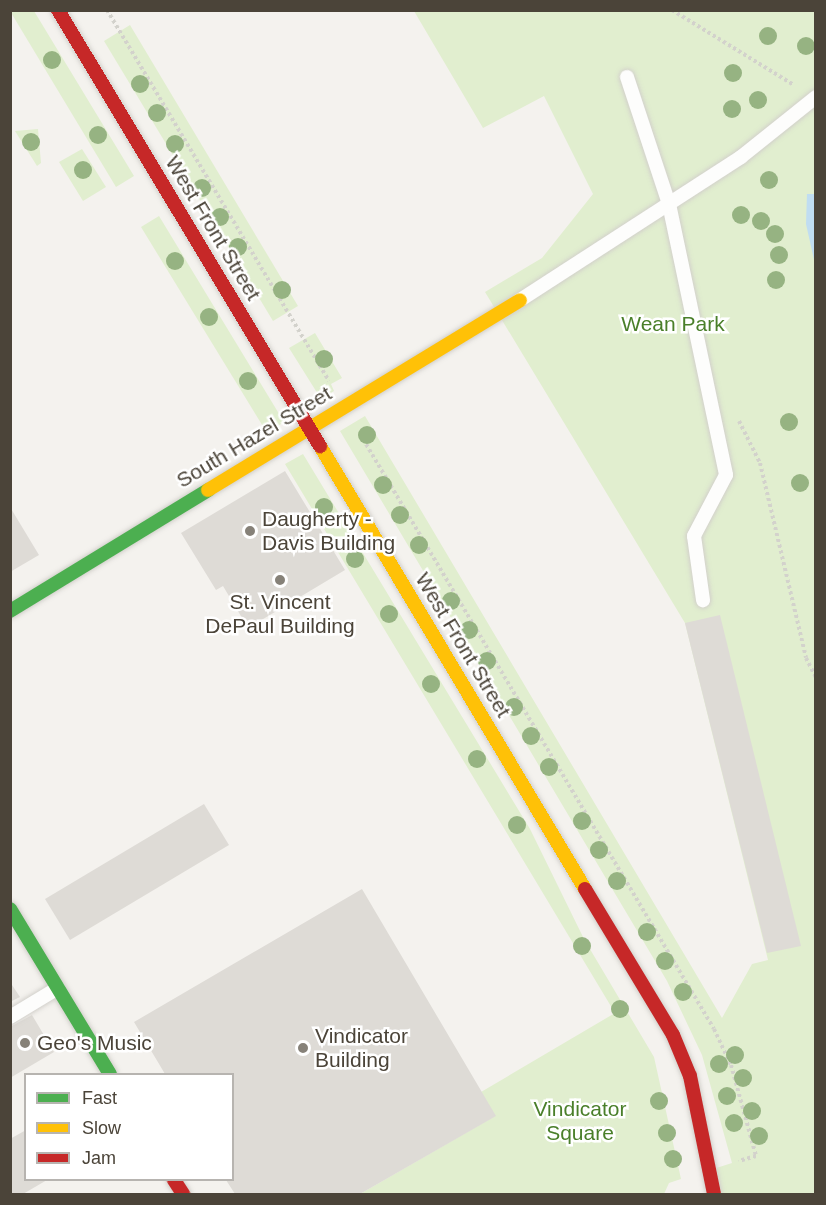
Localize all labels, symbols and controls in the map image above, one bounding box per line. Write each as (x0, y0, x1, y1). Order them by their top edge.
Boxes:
street label: West Front Street (160, 151, 266, 305)
park label: Wean Park (621, 311, 725, 337)
street label: South Hazel Street (172, 381, 336, 493)
place label: Daugherty - Davis Building (262, 506, 395, 556)
marker: Daugherty - Davis Building (243, 524, 257, 538)
street label: West Front Street (410, 568, 516, 722)
marker: St. Vincent DePaul Building (273, 573, 287, 587)
place label: St. Vincent DePaul Building (205, 589, 355, 639)
place label: Vindicator Building (315, 1023, 408, 1073)
place label: Geo's Music (37, 1030, 152, 1056)
marker: Geo's Music (18, 1036, 32, 1050)
marker: Vindicator Building (296, 1041, 310, 1055)
legend (24, 1073, 234, 1181)
text: Fast (82, 1088, 117, 1108)
park label: Vindicator Square (533, 1096, 627, 1146)
text: Slow (82, 1118, 121, 1138)
text: Jam (82, 1148, 116, 1168)

